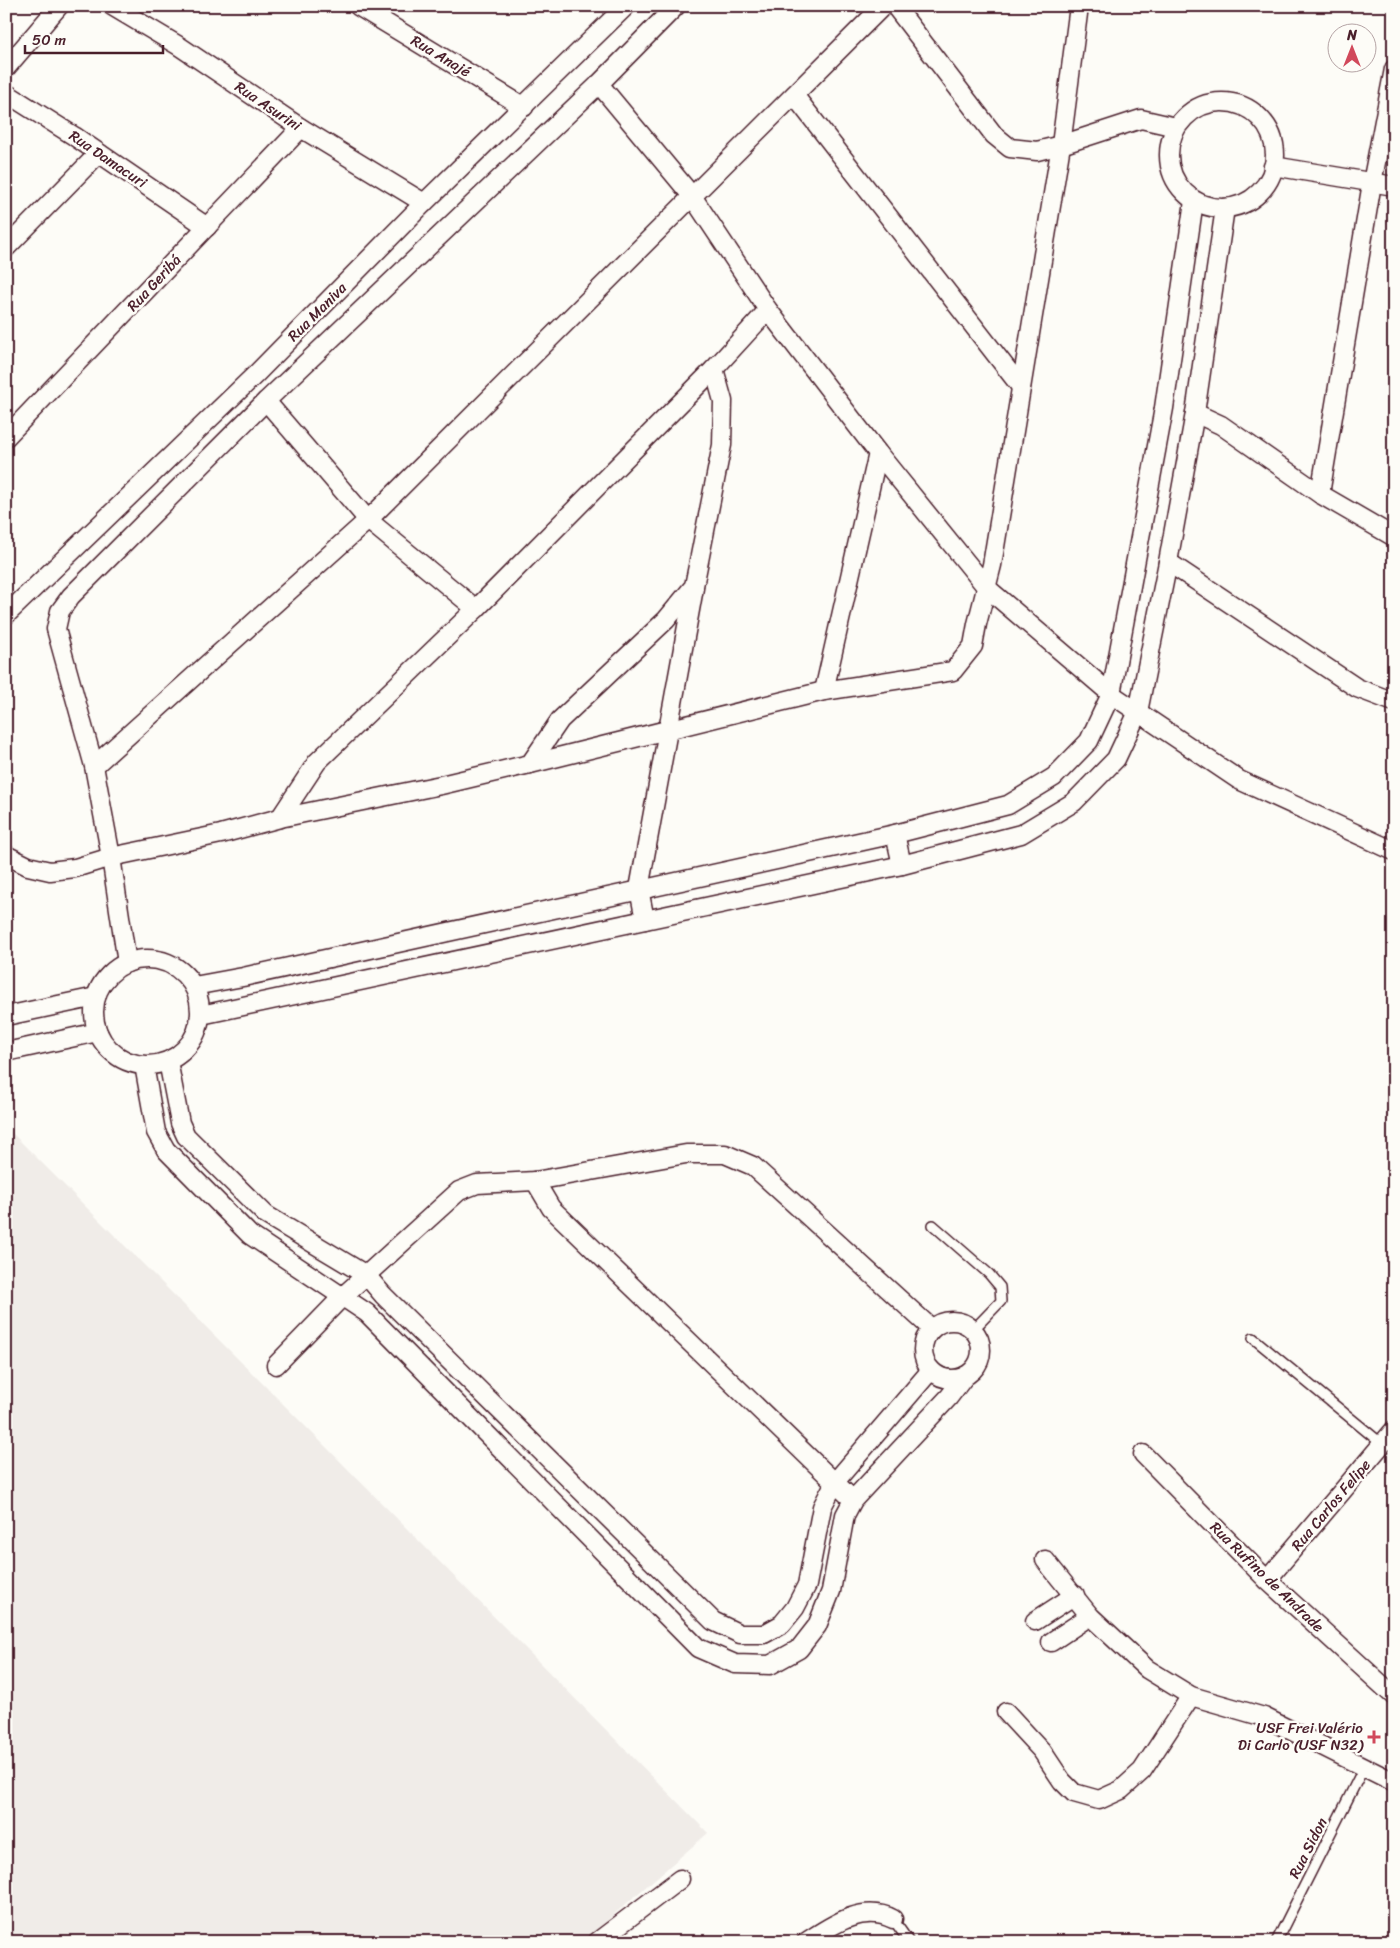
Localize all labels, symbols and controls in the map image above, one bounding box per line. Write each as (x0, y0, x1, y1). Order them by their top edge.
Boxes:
scale bar (25, 22, 162, 54)
north arrow (1328, 22, 1378, 72)
text: N (1346, 23, 1357, 48)
text: 50 m (32, 27, 67, 53)
street label: Rua Anajé (406, 28, 476, 84)
street label: Rua Asurini (229, 74, 307, 138)
street label: Rua Damacuri (63, 123, 153, 195)
street label: Rua Geribá (120, 248, 188, 318)
street label: Rua Maniva (281, 276, 353, 348)
street label: Rua Carlos Felipe (1285, 1453, 1378, 1557)
street label: Rua Rufino de Andrade (1204, 1515, 1331, 1639)
place label: USF Frei Valério Di Carlo (USF N32) (1238, 1715, 1364, 1758)
marker: USF Frei Valério Di Carlo (USF N32) (1367, 1730, 1381, 1744)
street label: Rua Sidon (1281, 1813, 1335, 1883)

